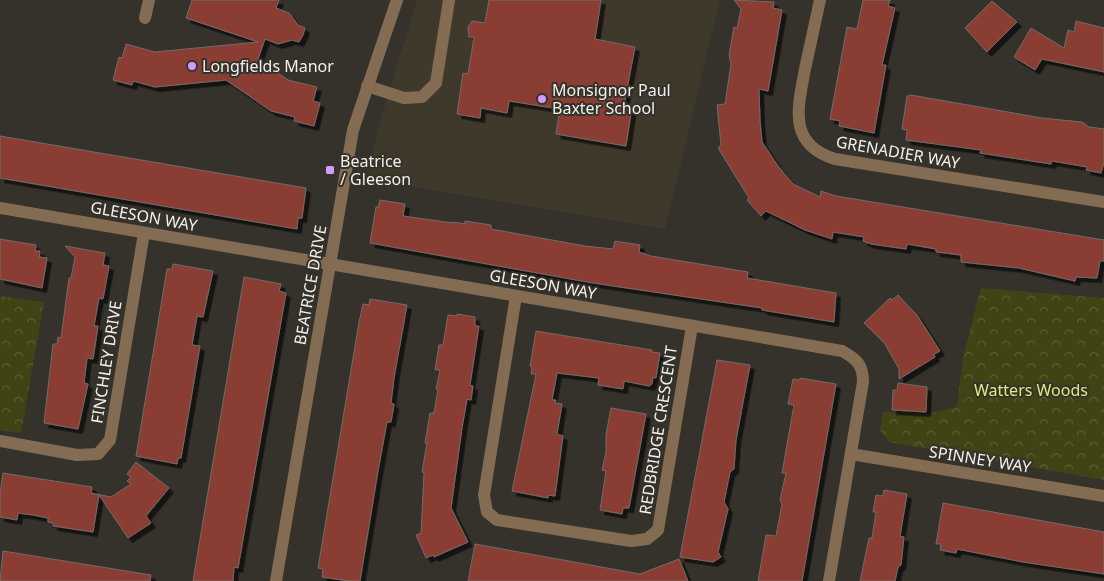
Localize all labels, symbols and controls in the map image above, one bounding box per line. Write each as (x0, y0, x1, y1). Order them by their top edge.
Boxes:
place label: Longfields Manor (202, 55, 334, 77)
marker: Longfields Manor (186, 60, 198, 72)
place label: Monsignor Paul Baxter School (552, 79, 671, 119)
marker: Monsignor Paul Baxter School (536, 93, 548, 105)
street label: GRENADIER WAY (834, 130, 963, 174)
place label: Beatrice / Gleeson (340, 150, 411, 190)
marker: Beatrice / Gleeson (324, 164, 336, 176)
street label: GLEESON WAY (89, 196, 200, 236)
street label: BEATRICE DRIVE (289, 223, 331, 347)
street label: GLEESON WAY (488, 264, 599, 304)
street label: FINCHLEY DRIVE (85, 299, 127, 425)
street label: REDBRIDGE CRESCENT (634, 344, 682, 516)
park label: Watters Woods (974, 379, 1088, 401)
street label: SPINNEY WAY (927, 440, 1033, 478)

